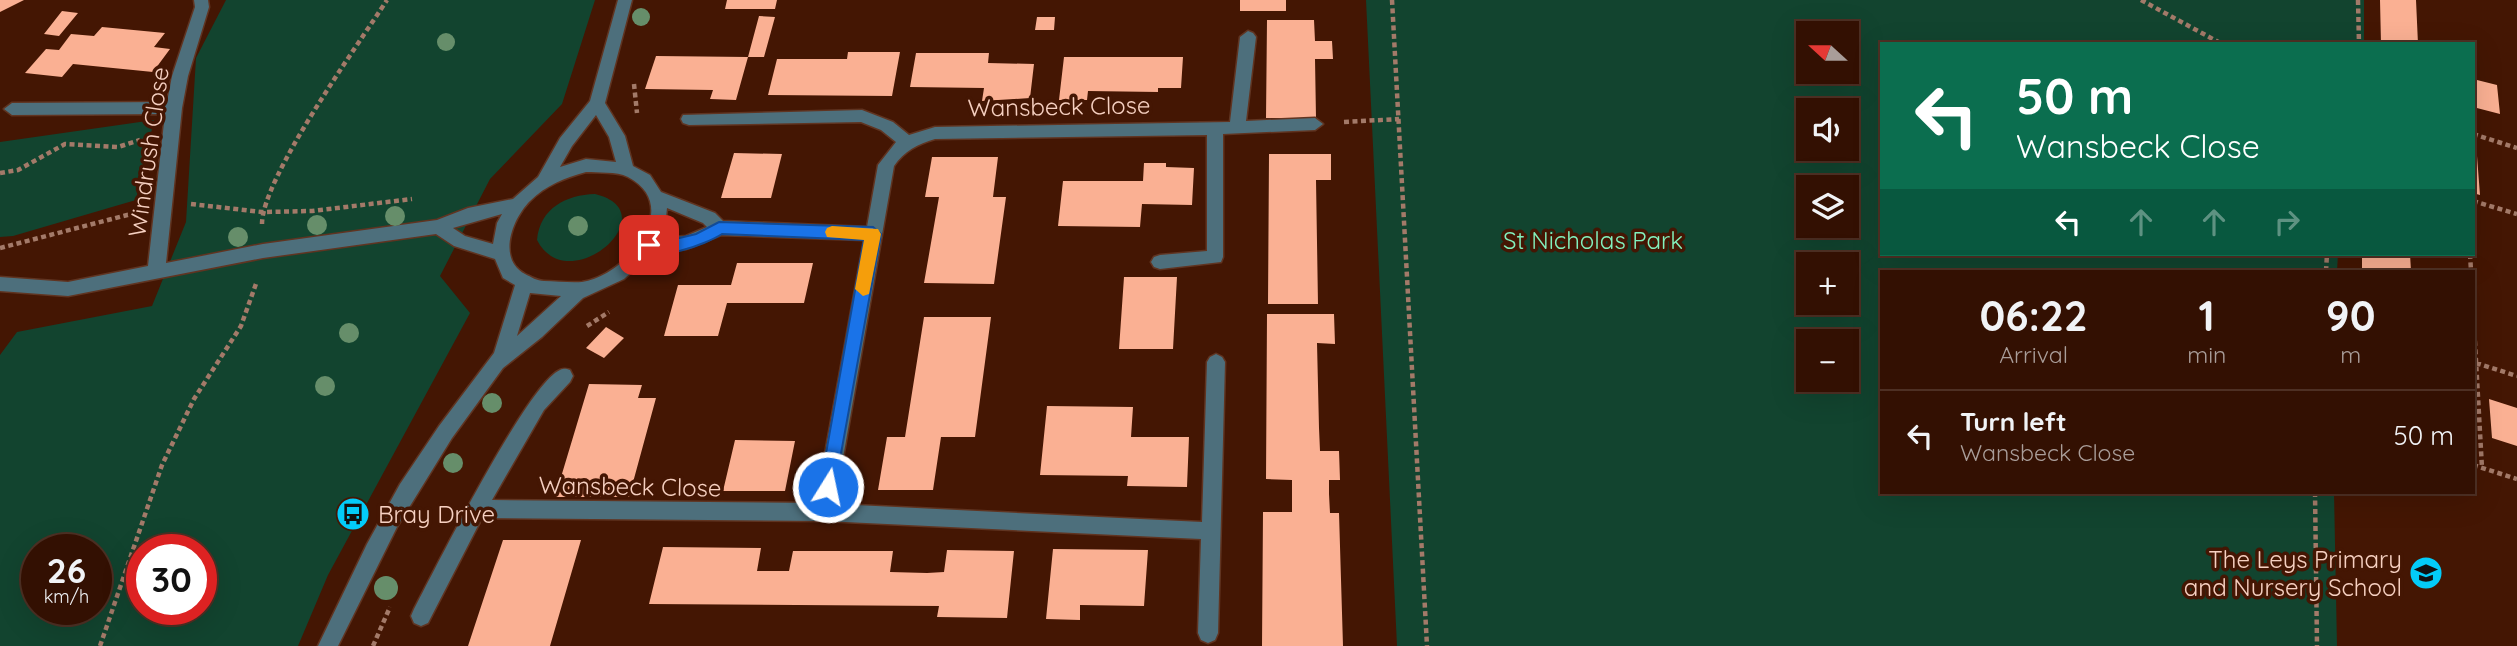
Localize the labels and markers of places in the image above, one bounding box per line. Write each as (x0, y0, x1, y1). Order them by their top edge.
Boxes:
pin (619, 215, 679, 275)
bus stop icon: Bray Drive (334, 495, 372, 533)
place label: Bray Drive (378, 499, 495, 529)
place label: The Leys Primary and Nursery School (2184, 544, 2402, 602)
school or university icon: The Leys Primary and Nursery School (2407, 554, 2445, 592)

